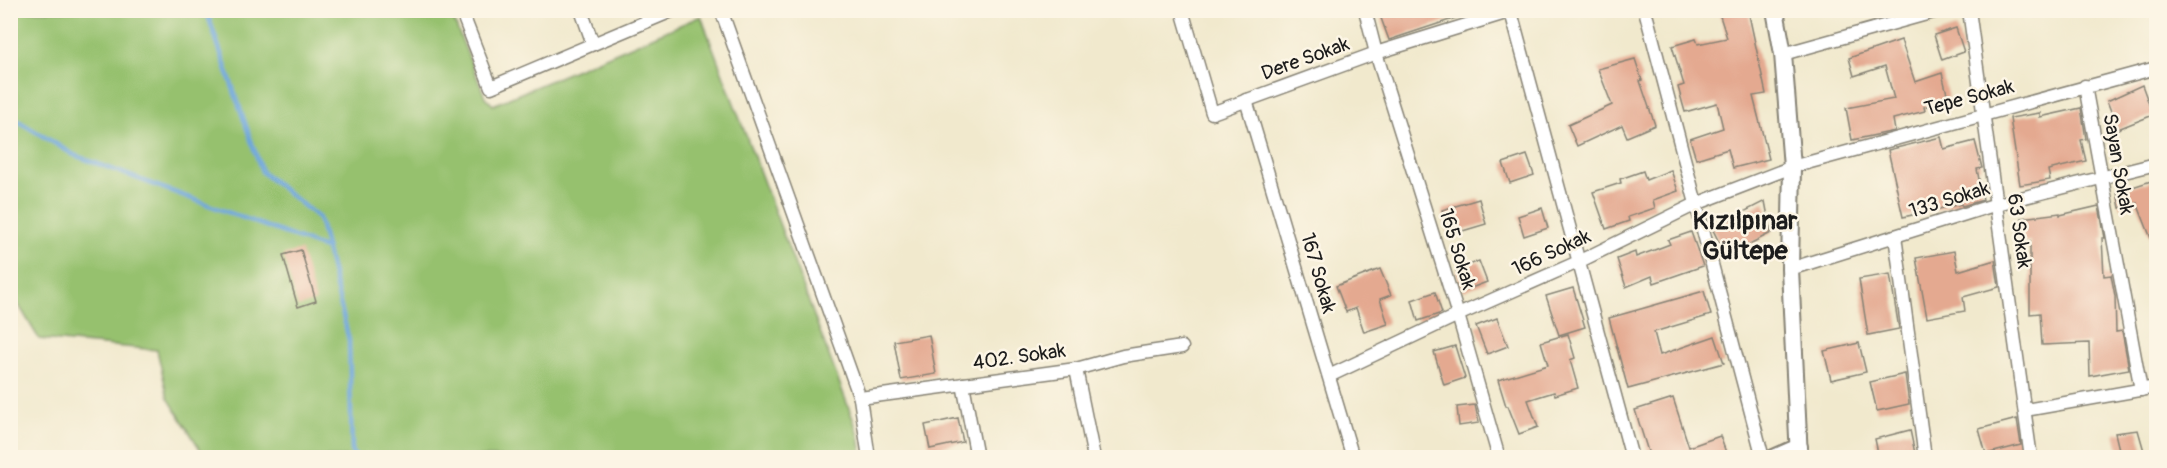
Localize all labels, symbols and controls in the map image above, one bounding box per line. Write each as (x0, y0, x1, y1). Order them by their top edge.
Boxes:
street label: Dere Sokak (1258, 31, 1353, 86)
street label: Tepe Sokak (1922, 73, 2017, 121)
street label: Sayan Sokak (2097, 112, 2140, 217)
street label: 133 Sokak (1906, 175, 1993, 224)
street label: 63 Sokak (2002, 192, 2037, 271)
district label: Kızılpınar Gültepe (1693, 205, 1798, 267)
street label: 165 Sokak (1433, 206, 1482, 293)
street label: 166 Sokak (1508, 223, 1595, 281)
street label: 167 Sokak (1295, 230, 1342, 317)
street label: 402. Sokak (971, 338, 1068, 375)

